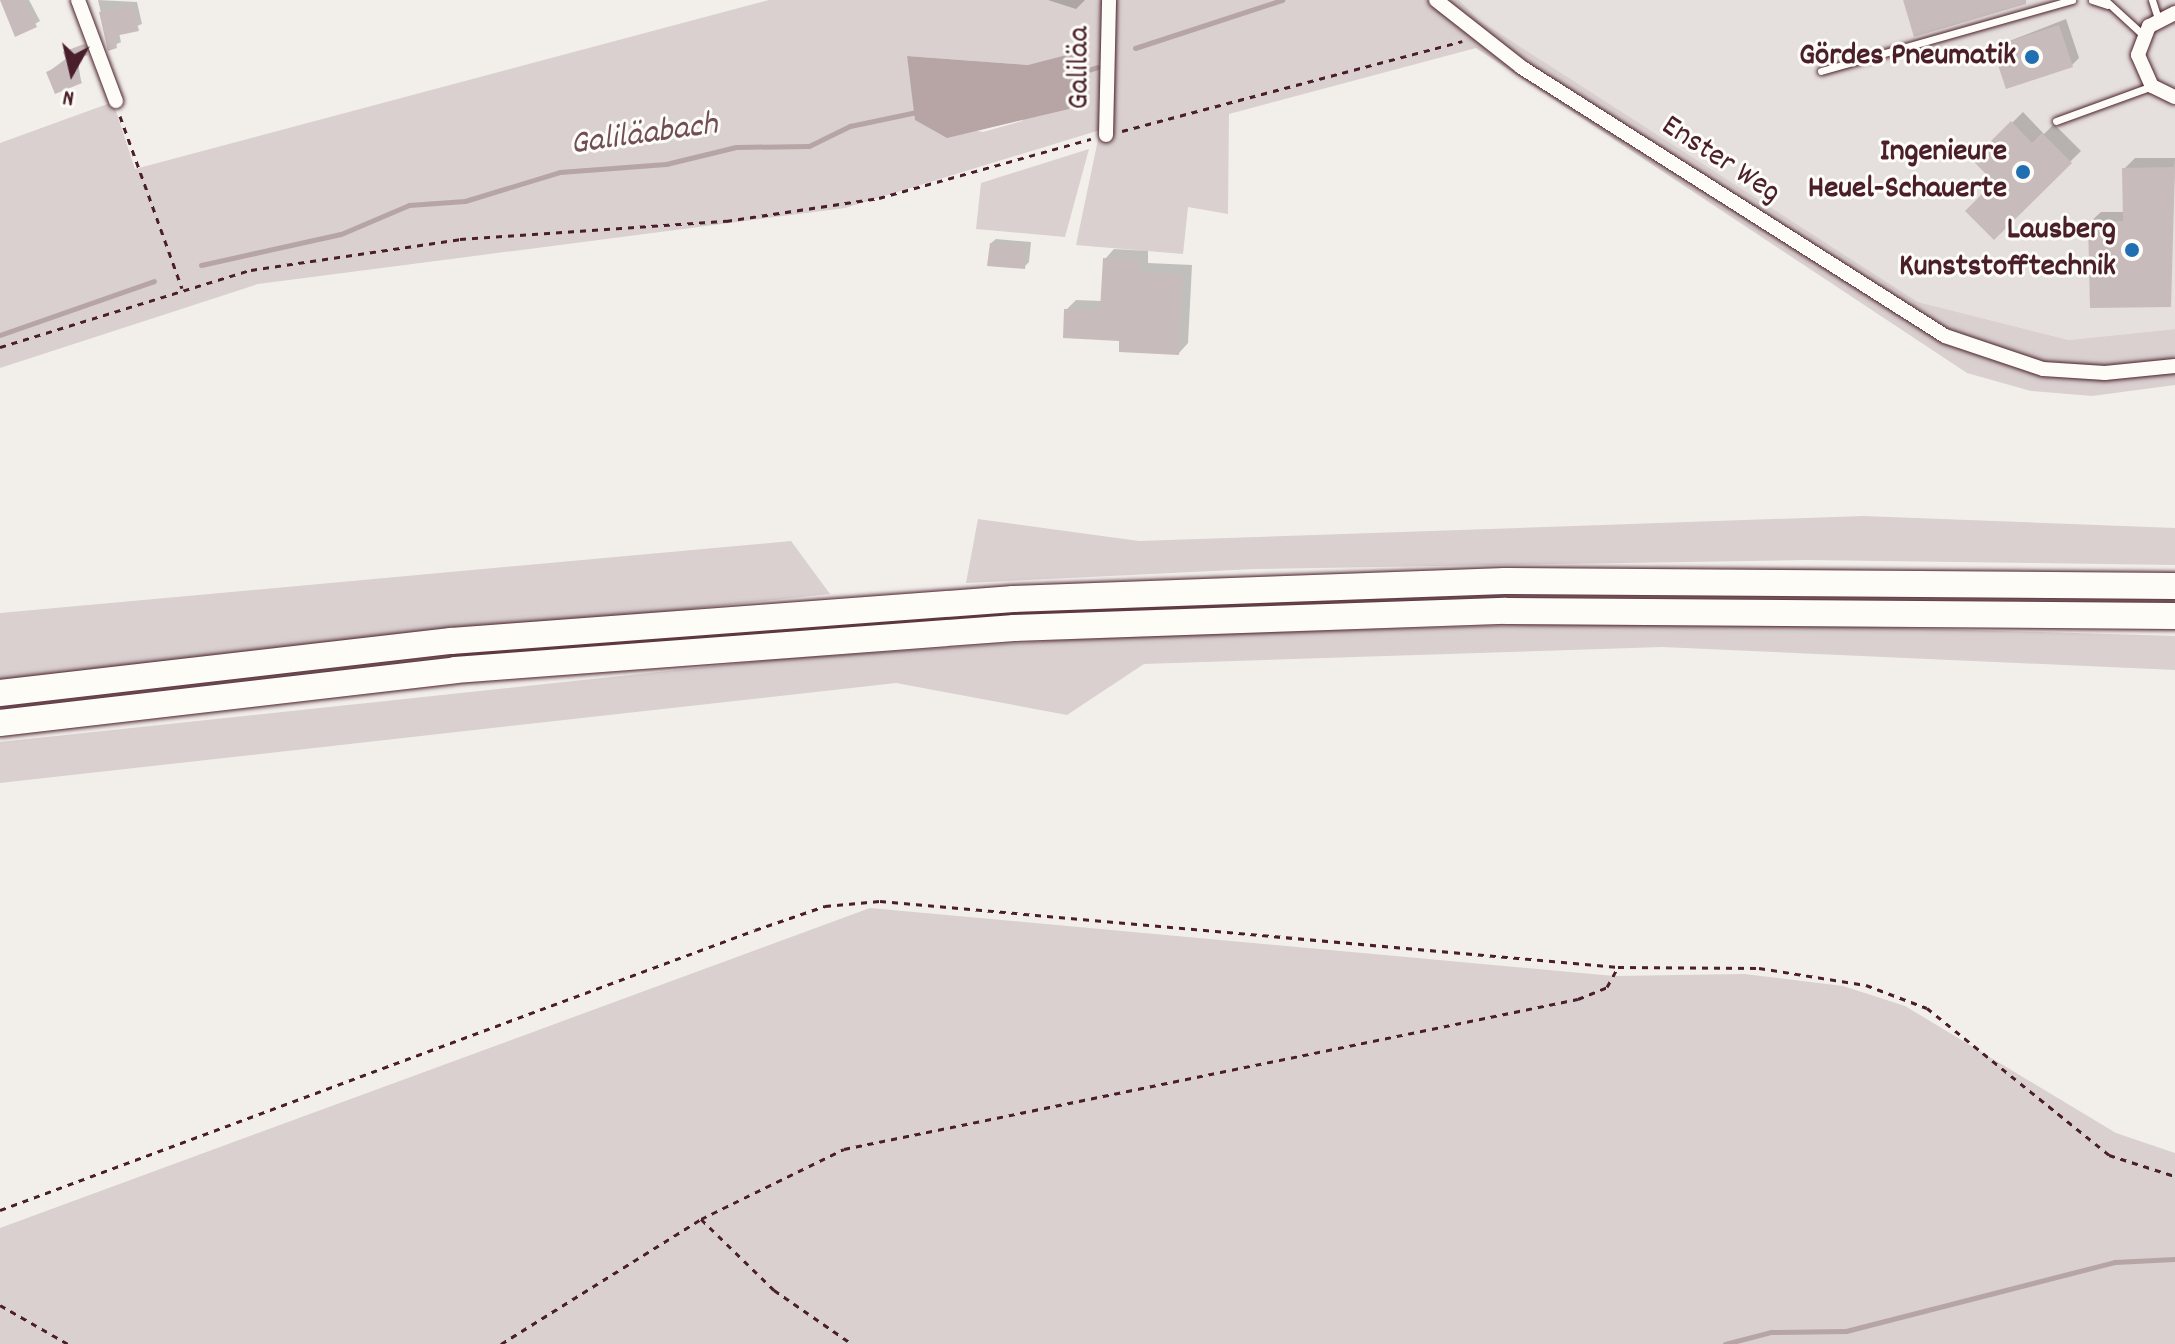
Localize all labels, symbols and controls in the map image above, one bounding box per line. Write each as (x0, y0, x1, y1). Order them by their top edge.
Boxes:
street label: Galiläa (1062, 26, 1100, 110)
north arrow (32, 32, 112, 112)
place label: Gördes Pneumatik (1799, 38, 2016, 76)
marker: Gördes Pneumatik (2023, 48, 2041, 66)
text: N (61, 80, 76, 112)
water label: Galiläabach (568, 105, 720, 167)
street label: Enster Weg (1653, 108, 1787, 214)
place label: Ingenieure Heuel-Schauerte (1808, 135, 2007, 210)
marker: Ingenieure Heuel-Schauerte (2014, 163, 2032, 181)
place label: Lausberg Kunststofftechnik (1899, 213, 2116, 288)
marker: Lausberg Kunststofftechnik (2123, 241, 2141, 259)

